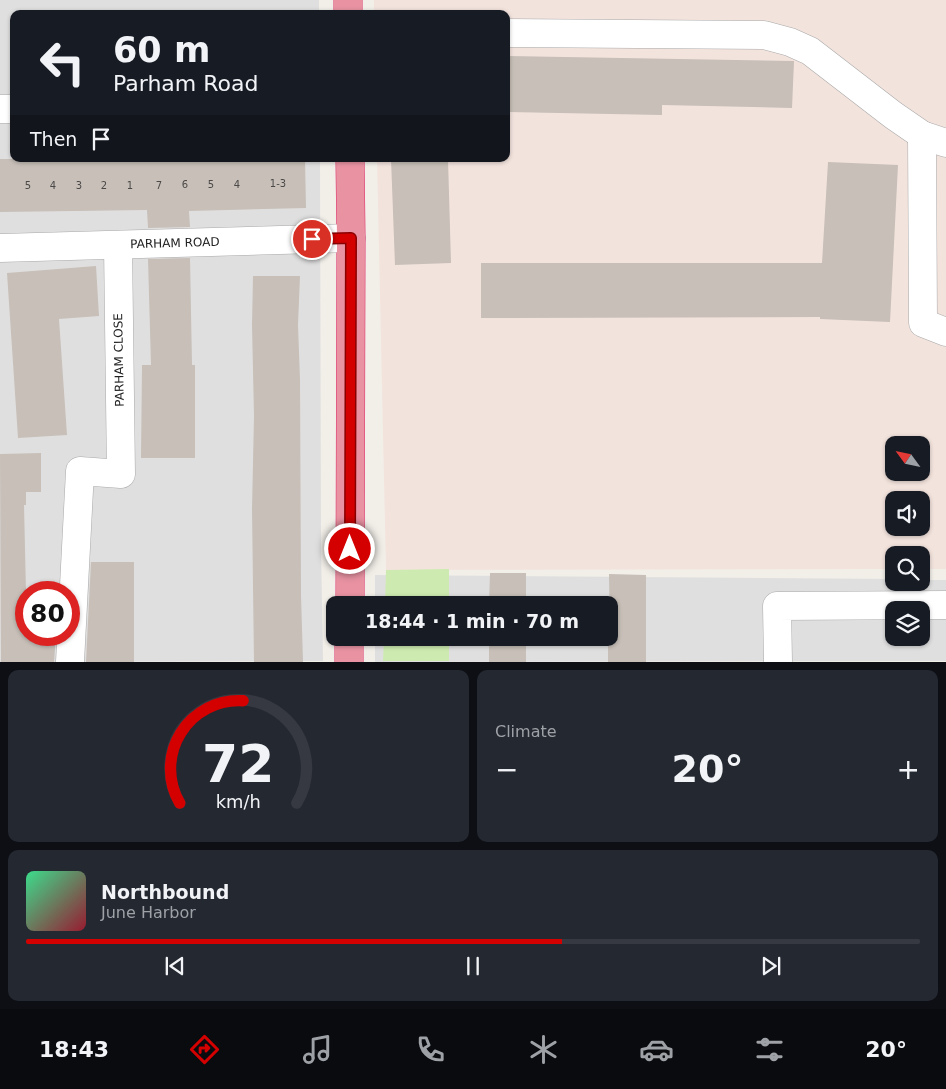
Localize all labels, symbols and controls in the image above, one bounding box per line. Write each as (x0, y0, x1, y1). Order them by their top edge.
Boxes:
icon: left (30, 30, 95, 95)
text: 60 m (113, 30, 210, 70)
text: Parham Road (113, 71, 258, 96)
icon: arrive (87, 125, 115, 153)
text: Then (30, 128, 77, 150)
house number: 1-3 (270, 178, 286, 189)
house number: 6 (182, 179, 188, 190)
house number: 5 (208, 179, 214, 190)
house number: 4 (234, 179, 240, 190)
house number: 5 (25, 180, 31, 191)
house number: 4 (50, 180, 56, 191)
house number: 3 (76, 180, 82, 191)
house number: 2 (101, 180, 107, 191)
house number: 1 (127, 180, 133, 191)
house number: 7 (156, 180, 162, 191)
pin (291, 218, 333, 260)
icon: arrive (298, 225, 326, 253)
street label: PARHAM ROAD (130, 235, 220, 251)
street label: PARHAM CLOSE (111, 313, 127, 407)
north arrow (885, 436, 930, 481)
map controls (885, 436, 930, 646)
button: sound (885, 491, 930, 536)
position arrow (323, 522, 375, 574)
button: search (885, 546, 930, 591)
speed limit sign: 80 (15, 581, 80, 646)
button: layers (885, 601, 930, 646)
text: 18:44 · 1 min · 70 m (365, 610, 579, 632)
text: Climate (495, 722, 557, 741)
text: 72 (202, 734, 275, 794)
text: 20° (672, 747, 743, 791)
text: − (495, 753, 518, 786)
text: + (897, 753, 920, 786)
text: km/h (216, 791, 261, 812)
text: Northbound (101, 881, 229, 903)
text: June Harbor (101, 903, 196, 922)
icon: previous (161, 952, 189, 980)
icon: pause (459, 952, 487, 980)
icon: next (757, 952, 785, 980)
icon: directions (187, 1032, 222, 1067)
icon: music (300, 1032, 335, 1067)
icon: phone (413, 1032, 448, 1067)
icon: climate (526, 1032, 561, 1067)
icon: car (639, 1032, 674, 1067)
icon: filters (752, 1032, 787, 1067)
text: 18:43 (39, 1037, 109, 1062)
text: 20° (865, 1037, 907, 1062)

